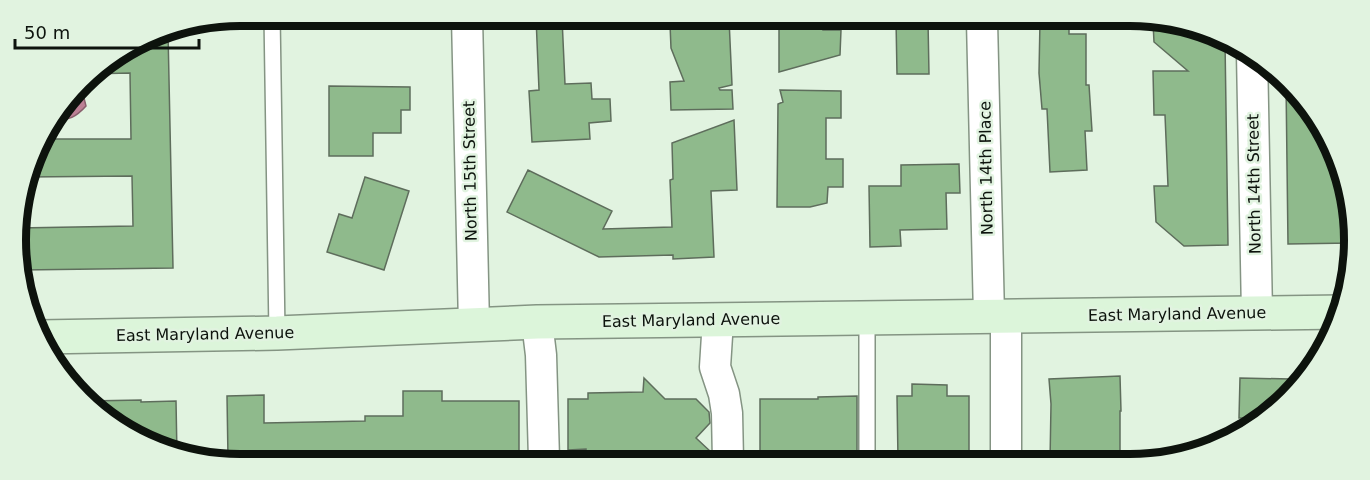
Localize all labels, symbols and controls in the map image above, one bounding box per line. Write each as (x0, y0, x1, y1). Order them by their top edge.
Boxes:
scale bar (15, 12, 200, 50)
text: 50 m (24, 22, 70, 43)
street label: North 15th Street (459, 101, 481, 241)
street label: North 14th Place (975, 101, 997, 235)
street label: North 14th Street (1243, 114, 1265, 254)
street label: East Maryland Avenue (1088, 303, 1266, 325)
street label: East Maryland Avenue (602, 309, 780, 331)
street label: East Maryland Avenue (116, 323, 294, 345)

